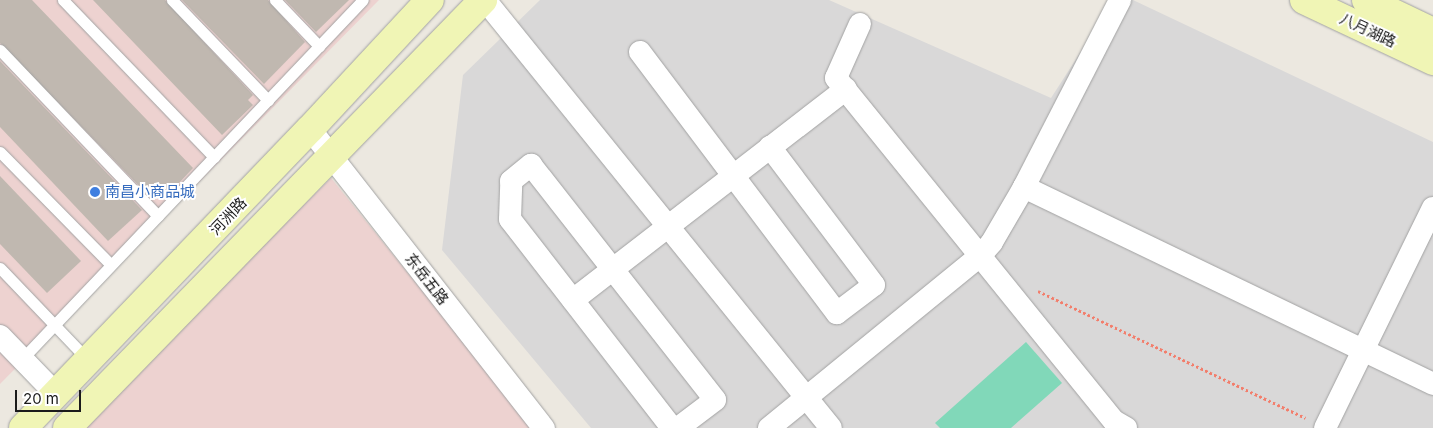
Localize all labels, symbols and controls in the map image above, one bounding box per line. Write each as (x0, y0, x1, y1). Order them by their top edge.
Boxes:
street label: 八月湖路 (1337, 9, 1399, 51)
place label: 南昌小商品城 (105, 183, 195, 201)
marker: 南昌小商品城 (89, 186, 101, 198)
street label: 河洲路 (206, 194, 250, 238)
street label: 东岳五路 (401, 250, 453, 308)
scale bar (18, 380, 84, 412)
text: 20 m (23, 389, 59, 408)

